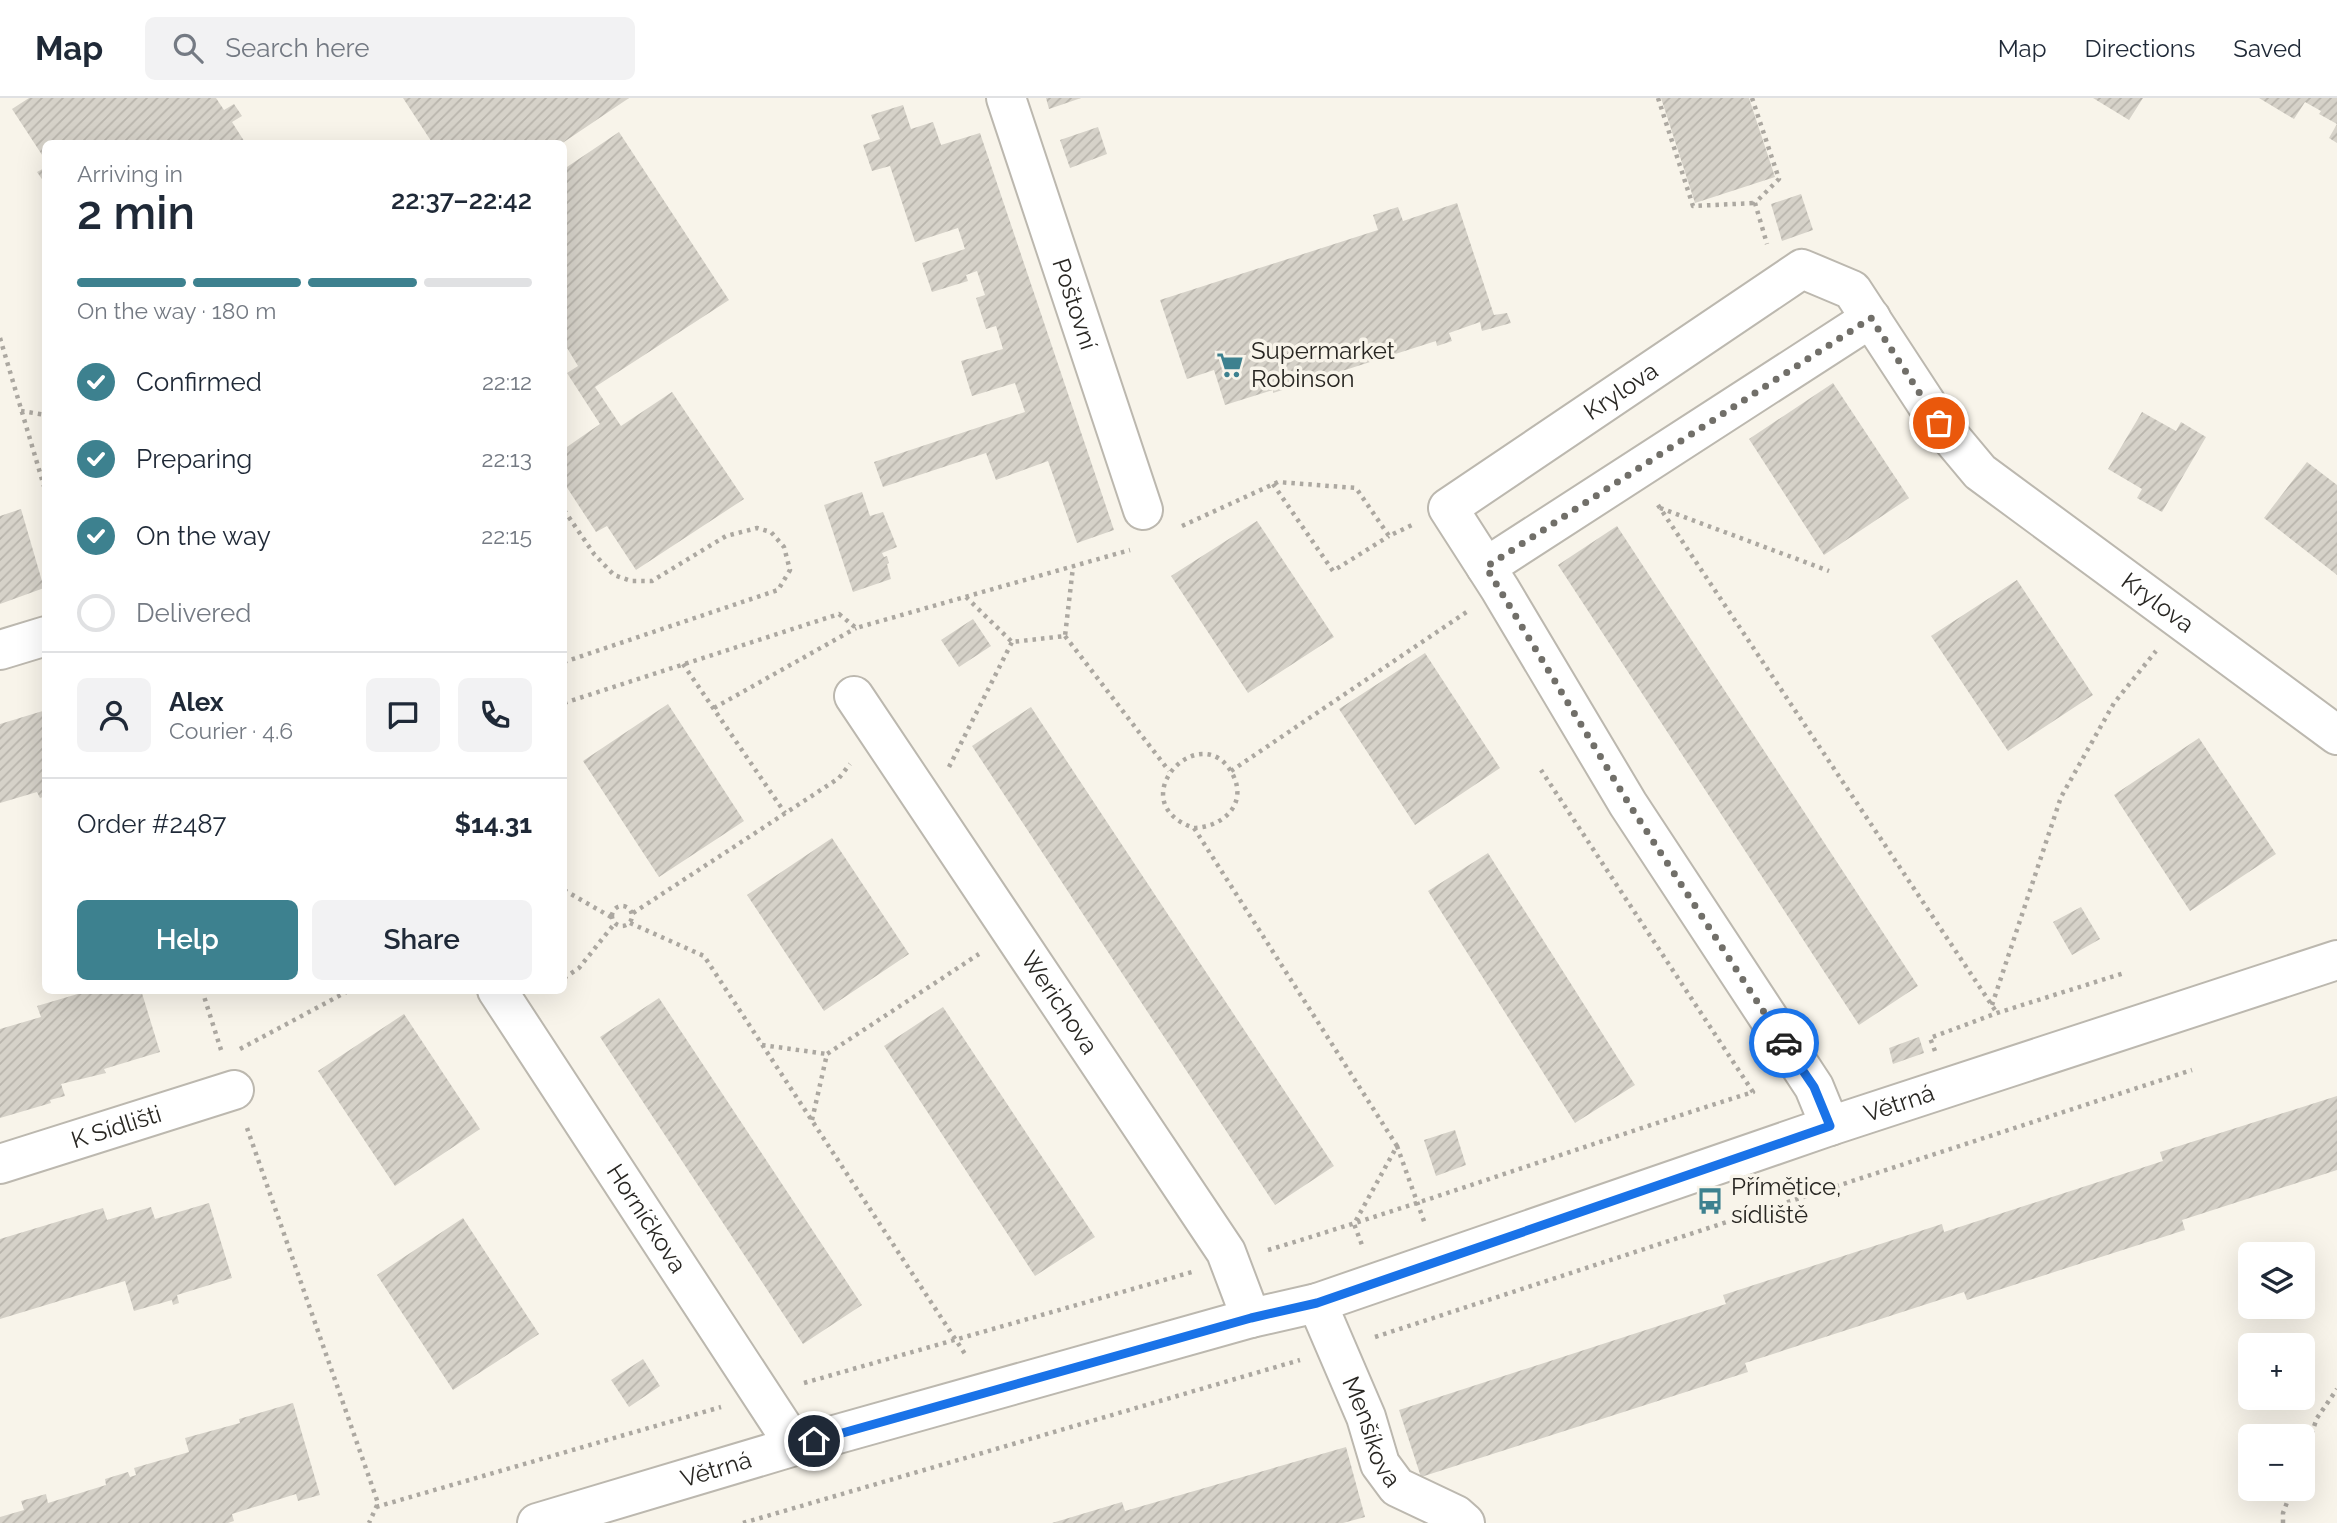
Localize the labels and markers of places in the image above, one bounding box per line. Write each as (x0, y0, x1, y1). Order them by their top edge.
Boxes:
place label: Supermarket Robinson (1251, 336, 1395, 393)
supermarket icon: Supermarket Robinson (1215, 350, 1245, 380)
pin (1909, 393, 1969, 453)
place label: Přímětice, sídliště (1731, 1172, 1841, 1229)
bus stop icon: Přímětice, sídliště (1695, 1186, 1725, 1216)
pin (784, 1411, 844, 1471)

